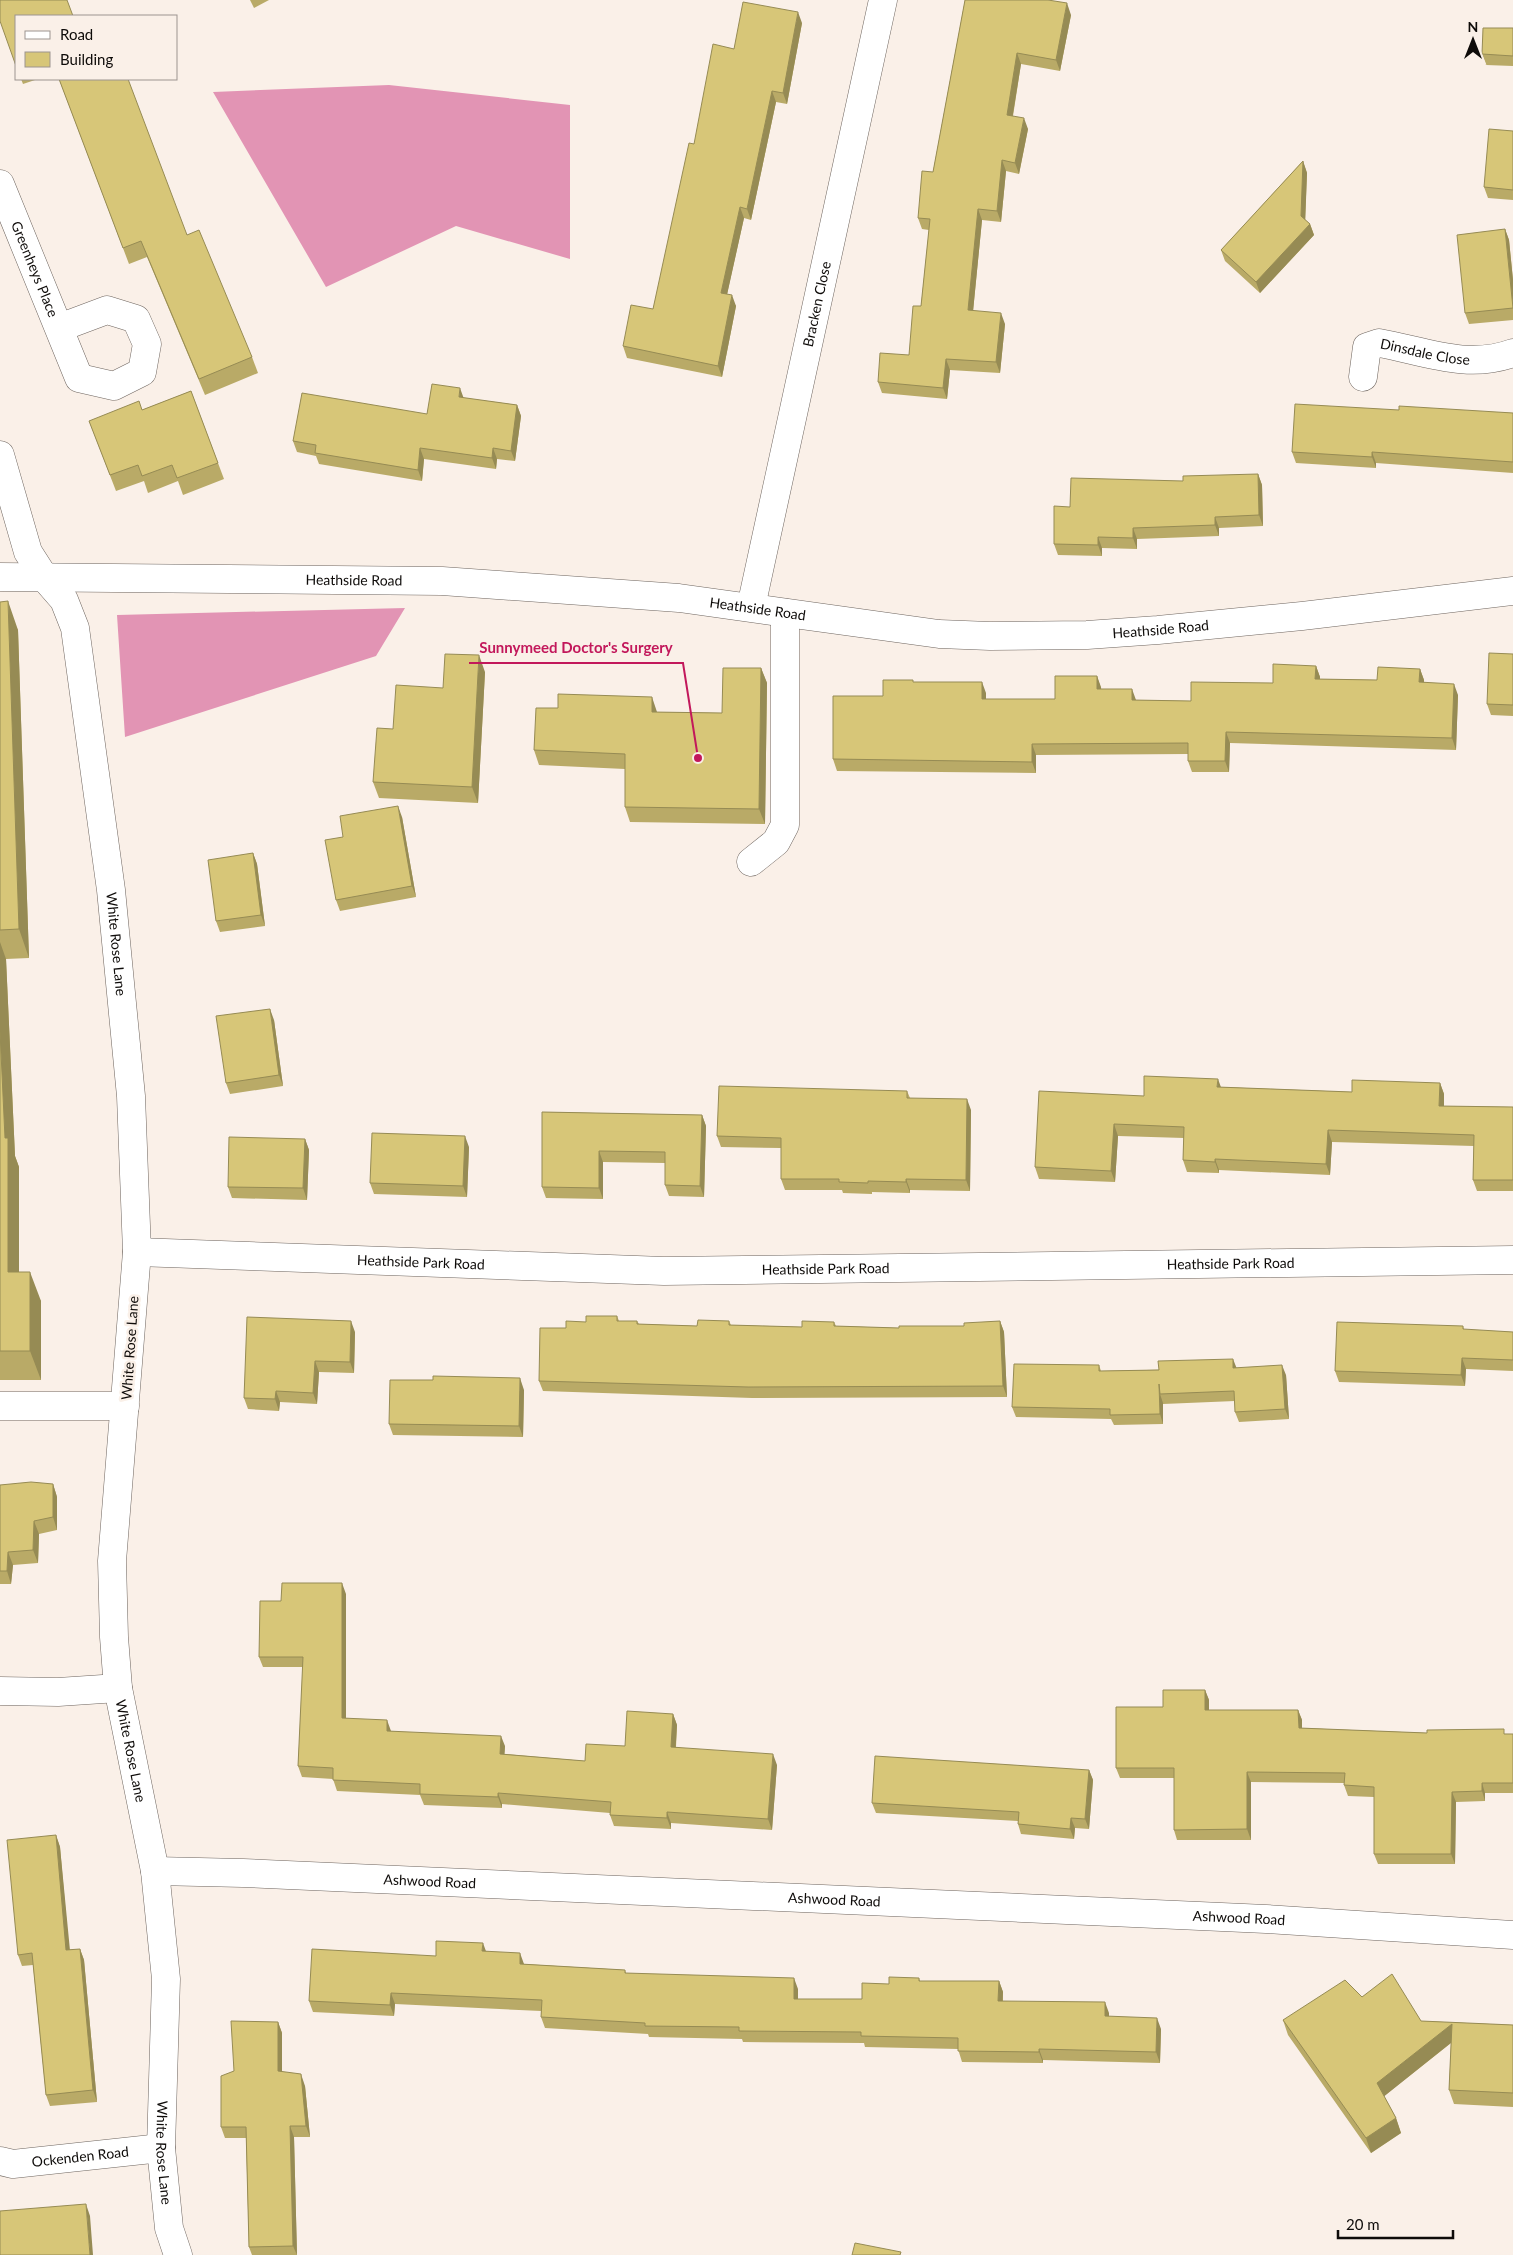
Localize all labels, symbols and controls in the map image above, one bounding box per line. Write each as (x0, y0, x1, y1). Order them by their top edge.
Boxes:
legend (15, 15, 178, 80)
north arrow (1448, 15, 1498, 65)
text: N (1468, 18, 1478, 35)
text: Road (60, 25, 93, 43)
text: Building (60, 50, 113, 68)
street label: Greenheys Place (8, 219, 62, 319)
street label: Bracken Close (799, 260, 834, 348)
street label: Dinsdale Close (1379, 334, 1470, 368)
street label: Heathside Road (305, 571, 403, 589)
street label: Heathside Road (708, 593, 807, 623)
street label: Heathside Road (1112, 616, 1210, 641)
callout: Sunnymeed Doctor's Surgery (469, 633, 683, 663)
text: Sunnymeed Doctor's Surgery (479, 638, 673, 656)
street label: White Rose Lane (103, 891, 130, 997)
street label: Heathside Park Road (357, 1251, 485, 1273)
street label: Heathside Park Road (1167, 1254, 1295, 1272)
street label: Heathside Park Road (762, 1259, 890, 1278)
street label: White Rose Lane (117, 1295, 142, 1401)
street label: White Rose Lane (113, 1698, 150, 1804)
street label: Ashwood Road (383, 1870, 476, 1891)
street label: Ashwood Road (788, 1889, 881, 1910)
street label: Ashwood Road (1192, 1907, 1286, 1928)
street label: White Rose Lane (153, 2100, 176, 2205)
street label: Ockenden Road (31, 2143, 130, 2170)
scale bar (1338, 2208, 1453, 2240)
text: 20 m (1346, 2215, 1380, 2233)

